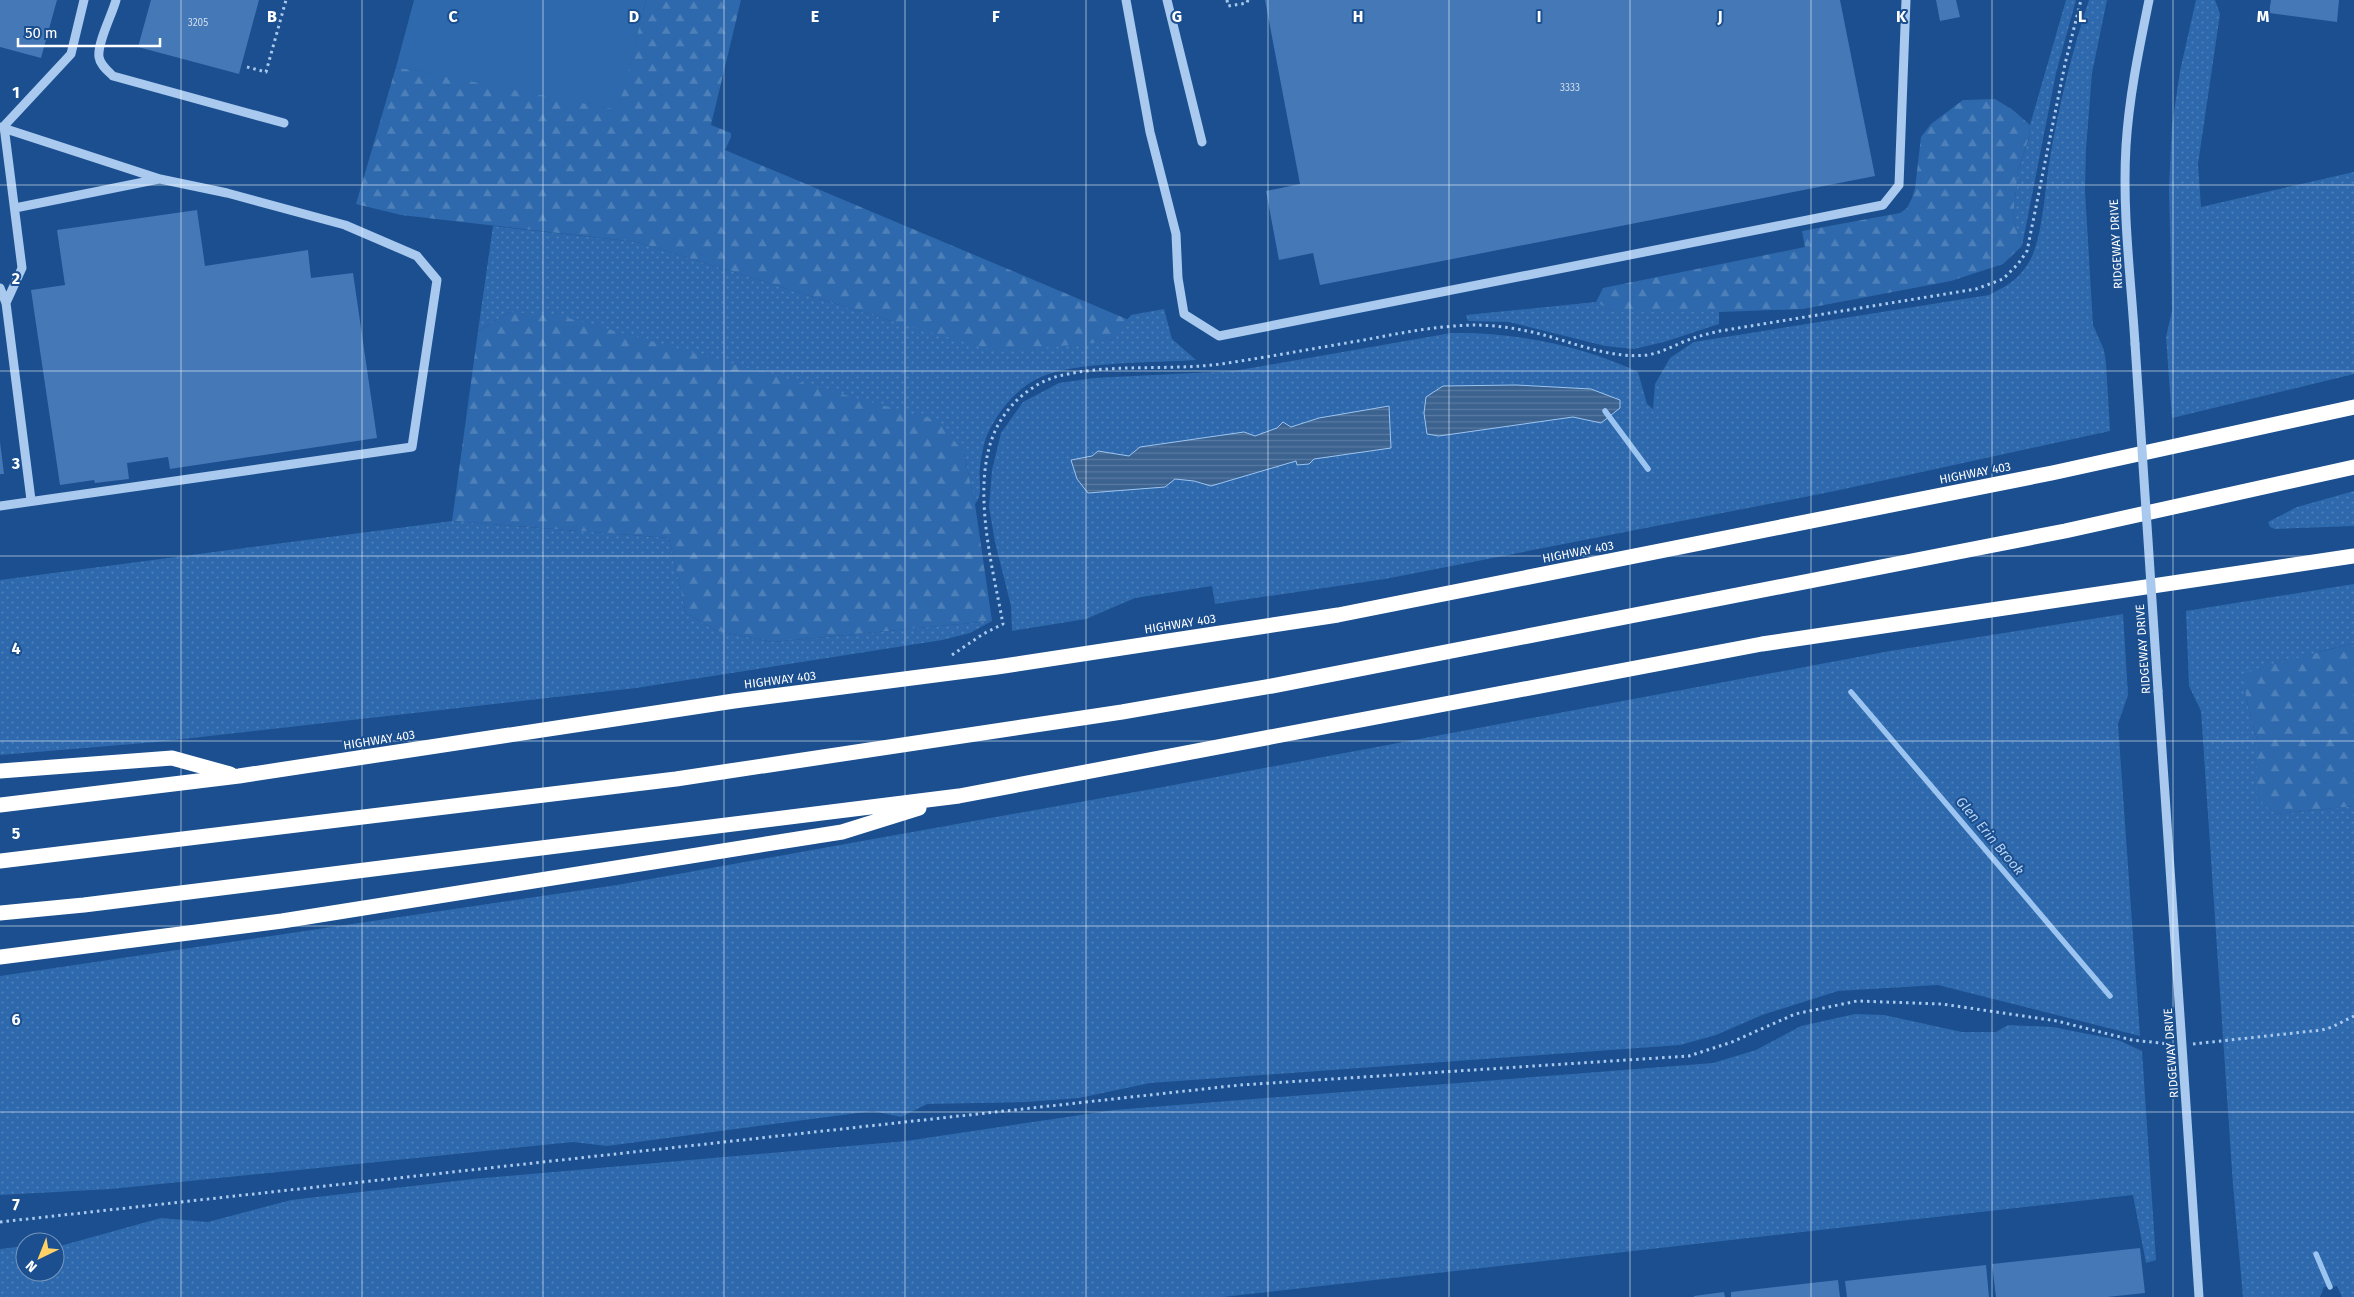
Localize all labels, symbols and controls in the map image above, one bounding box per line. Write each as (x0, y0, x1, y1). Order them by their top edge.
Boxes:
text: B (267, 7, 277, 26)
text: C (448, 7, 458, 26)
text: D (629, 7, 639, 26)
text: E (811, 7, 819, 26)
text: F (992, 7, 1000, 26)
text: G (1172, 7, 1182, 26)
text: H (1353, 7, 1363, 26)
text: I (1537, 7, 1541, 26)
text: J (1716, 7, 1723, 26)
text: K (1896, 7, 1907, 26)
text: L (2078, 7, 2086, 26)
text: M (2257, 7, 2270, 26)
scale bar (18, 15, 160, 47)
house number: 3205 (188, 17, 208, 29)
text: 50 m (25, 24, 58, 42)
house number: 3333 (1560, 82, 1580, 94)
text: 1 (12, 83, 20, 102)
street label: RIDGEWAY DRIVE (2107, 199, 2125, 289)
text: 2 (12, 269, 20, 288)
text: 3 (11, 454, 20, 473)
street label: HIGHWAY 403 (1938, 459, 2012, 487)
street label: HIGHWAY 403 (1541, 538, 1615, 566)
street label: RIDGEWAY DRIVE (2133, 604, 2153, 694)
street label: HIGHWAY 403 (1143, 611, 1217, 637)
text: 4 (11, 639, 21, 658)
street label: HIGHWAY 403 (743, 669, 817, 691)
street label: HIGHWAY 403 (342, 727, 416, 753)
water label: Glen Erin Brook (1952, 793, 2028, 879)
text: 5 (12, 824, 21, 843)
street label: RIDGEWAY DRIVE (2161, 1008, 2181, 1098)
text: 6 (11, 1010, 21, 1029)
text: 7 (12, 1195, 20, 1214)
north arrow (15, 1232, 65, 1282)
text: N (22, 1257, 41, 1276)

